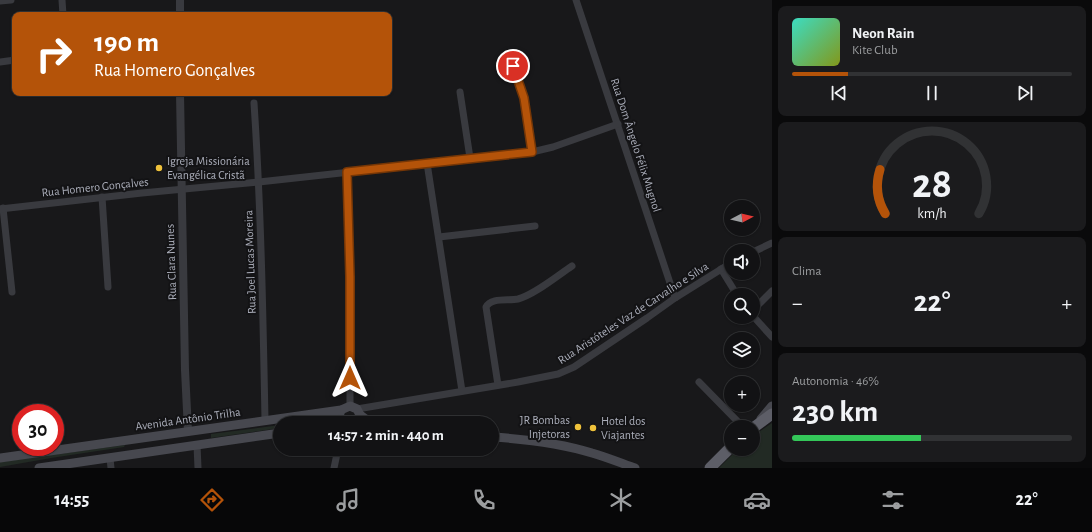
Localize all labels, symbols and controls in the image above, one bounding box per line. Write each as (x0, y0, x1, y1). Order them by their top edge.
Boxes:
text: Neon Rain (852, 26, 914, 41)
icon: right (28, 28, 80, 80)
text: 190 m (94, 29, 159, 57)
text: Kite Club (852, 44, 898, 57)
pin (496, 49, 530, 83)
icon: arrive (502, 55, 524, 77)
text: Rua Homero Gonçalves (94, 62, 255, 80)
street label: Rua Dom Ângelo Félix Mugnol (609, 76, 664, 213)
icon: previous (828, 82, 850, 104)
icon: pause (921, 82, 943, 104)
icon: next (1014, 82, 1036, 104)
place label: Igreja Missionária Evangélica Cristã (167, 155, 250, 181)
marker: Igreja Missionária Evangélica Cristã (154, 163, 164, 173)
text: 28 (912, 164, 952, 205)
street label: Rua Homero Gonçalves (41, 175, 149, 199)
north arrow (724, 200, 760, 236)
map controls (724, 200, 760, 456)
text: km/h (917, 207, 947, 221)
street label: Rua Joel Lucas Moreira (242, 209, 258, 314)
street label: Rua Clara Nunes (164, 224, 178, 300)
button: sound (724, 244, 760, 280)
street label: Rua Aristóteles Vaz de Carvalho e Silva (556, 260, 711, 366)
text: Clima (792, 265, 822, 278)
text: 22° (913, 287, 951, 317)
button: search (724, 288, 760, 324)
text: − (792, 292, 803, 314)
text: + (1061, 292, 1072, 314)
button: layers (724, 332, 760, 368)
position arrow (329, 357, 371, 399)
text: Autonomia · 46% (792, 375, 879, 388)
button: + (724, 376, 760, 412)
text: 230 km (792, 397, 878, 427)
speed limit sign: 30 (12, 404, 64, 456)
street label: Avenida Antônio Trilha (135, 406, 242, 432)
place label: JR Bombas Injetoras (520, 414, 570, 441)
place label: Hotel dos Viajantes (601, 415, 646, 442)
button: − (724, 420, 760, 456)
marker: JR Bombas Injetoras (573, 422, 583, 432)
marker: Hotel dos Viajantes (588, 423, 598, 433)
text: 14:57 · 2 min · 440 m (328, 428, 444, 443)
icon: directions (198, 486, 226, 514)
icon: music (334, 486, 362, 514)
icon: phone (470, 486, 498, 514)
icon: climate (607, 486, 635, 514)
icon: car (743, 486, 771, 514)
icon: filters (879, 486, 907, 514)
text: 14:55 (54, 491, 89, 509)
text: 22° (1016, 491, 1038, 509)

